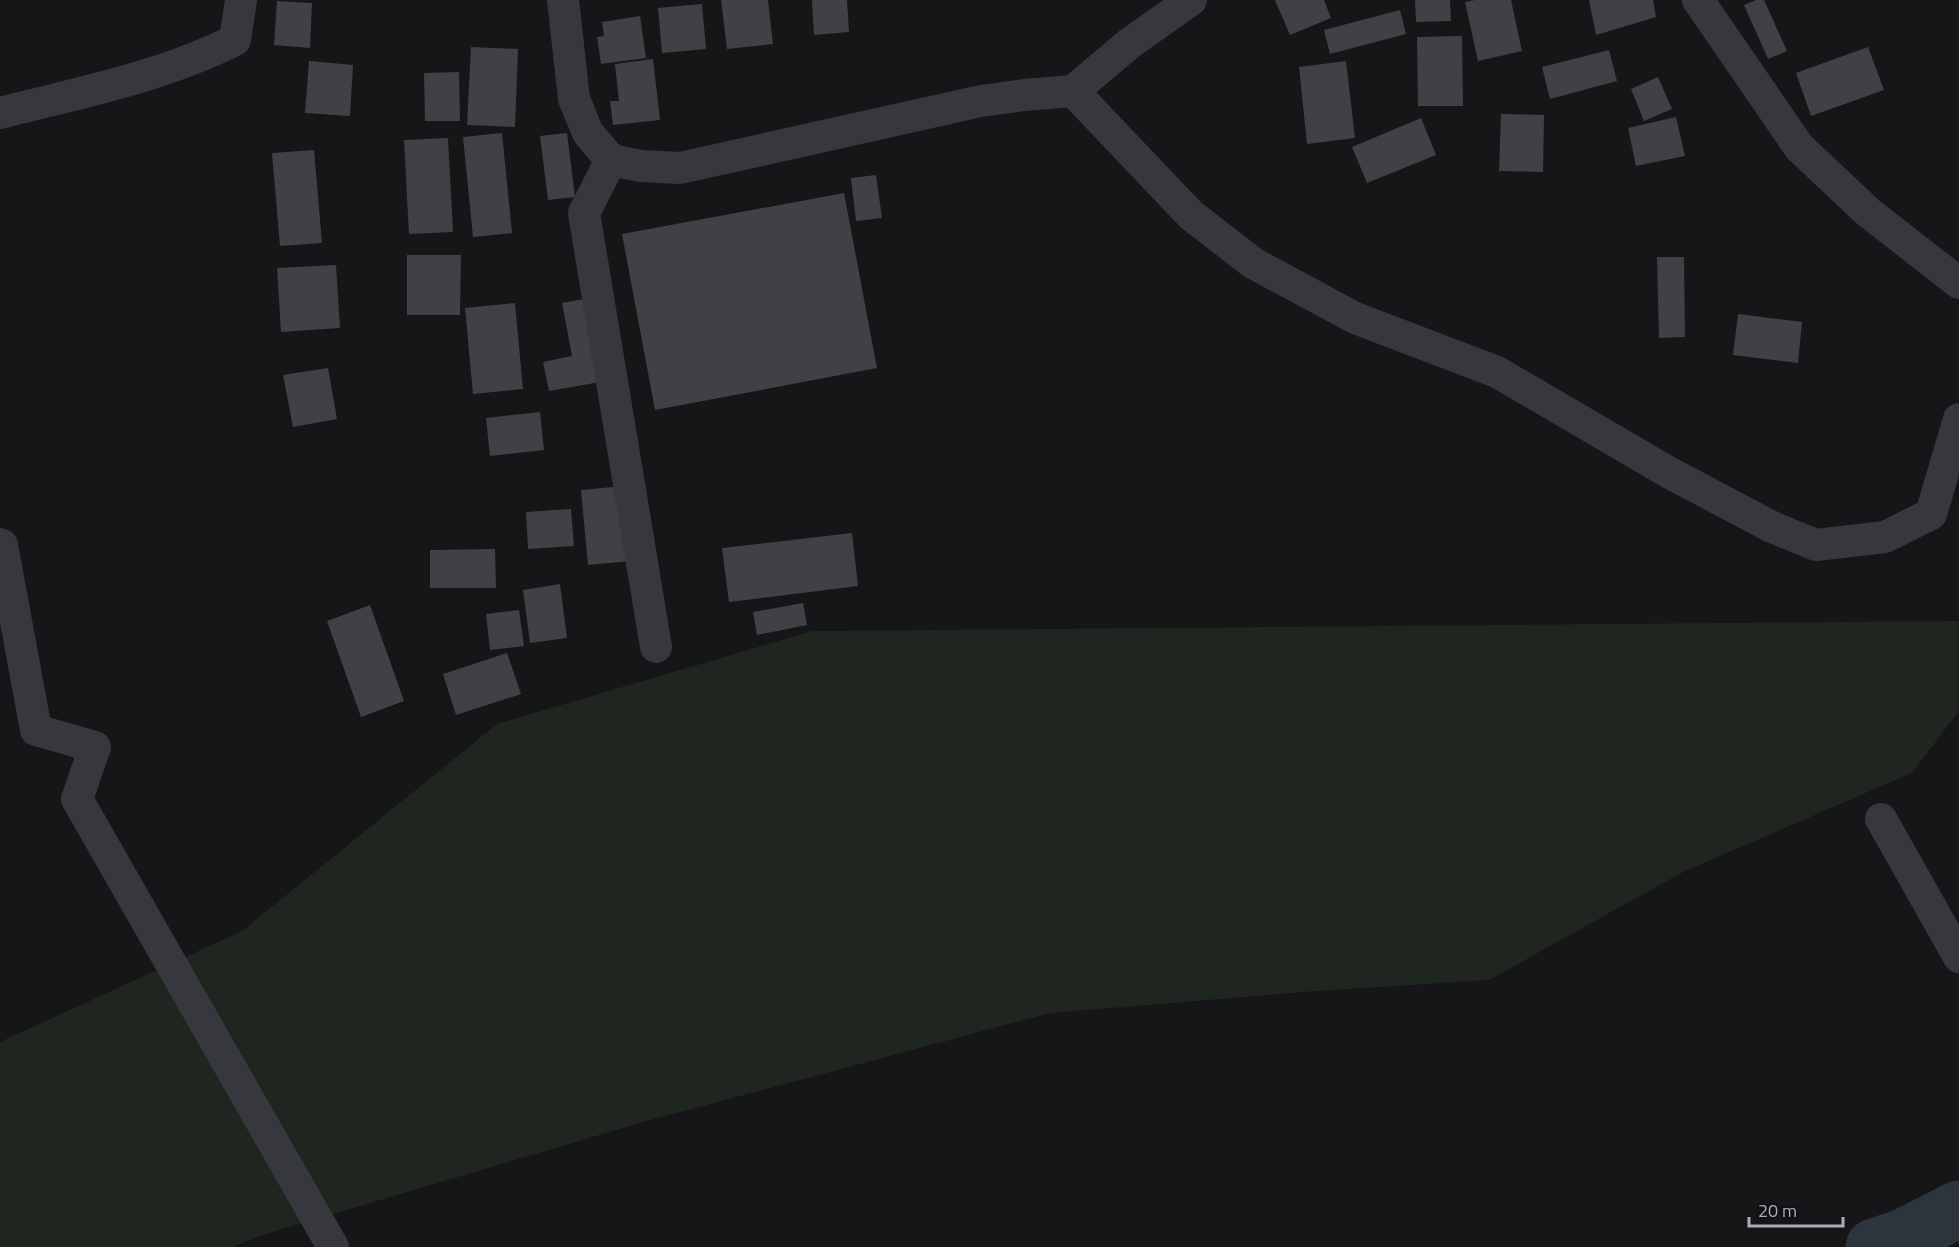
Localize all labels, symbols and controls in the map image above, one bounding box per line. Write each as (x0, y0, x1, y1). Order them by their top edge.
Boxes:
scale bar (1749, 1190, 1844, 1228)
text: 20 m (1758, 1197, 1797, 1224)

